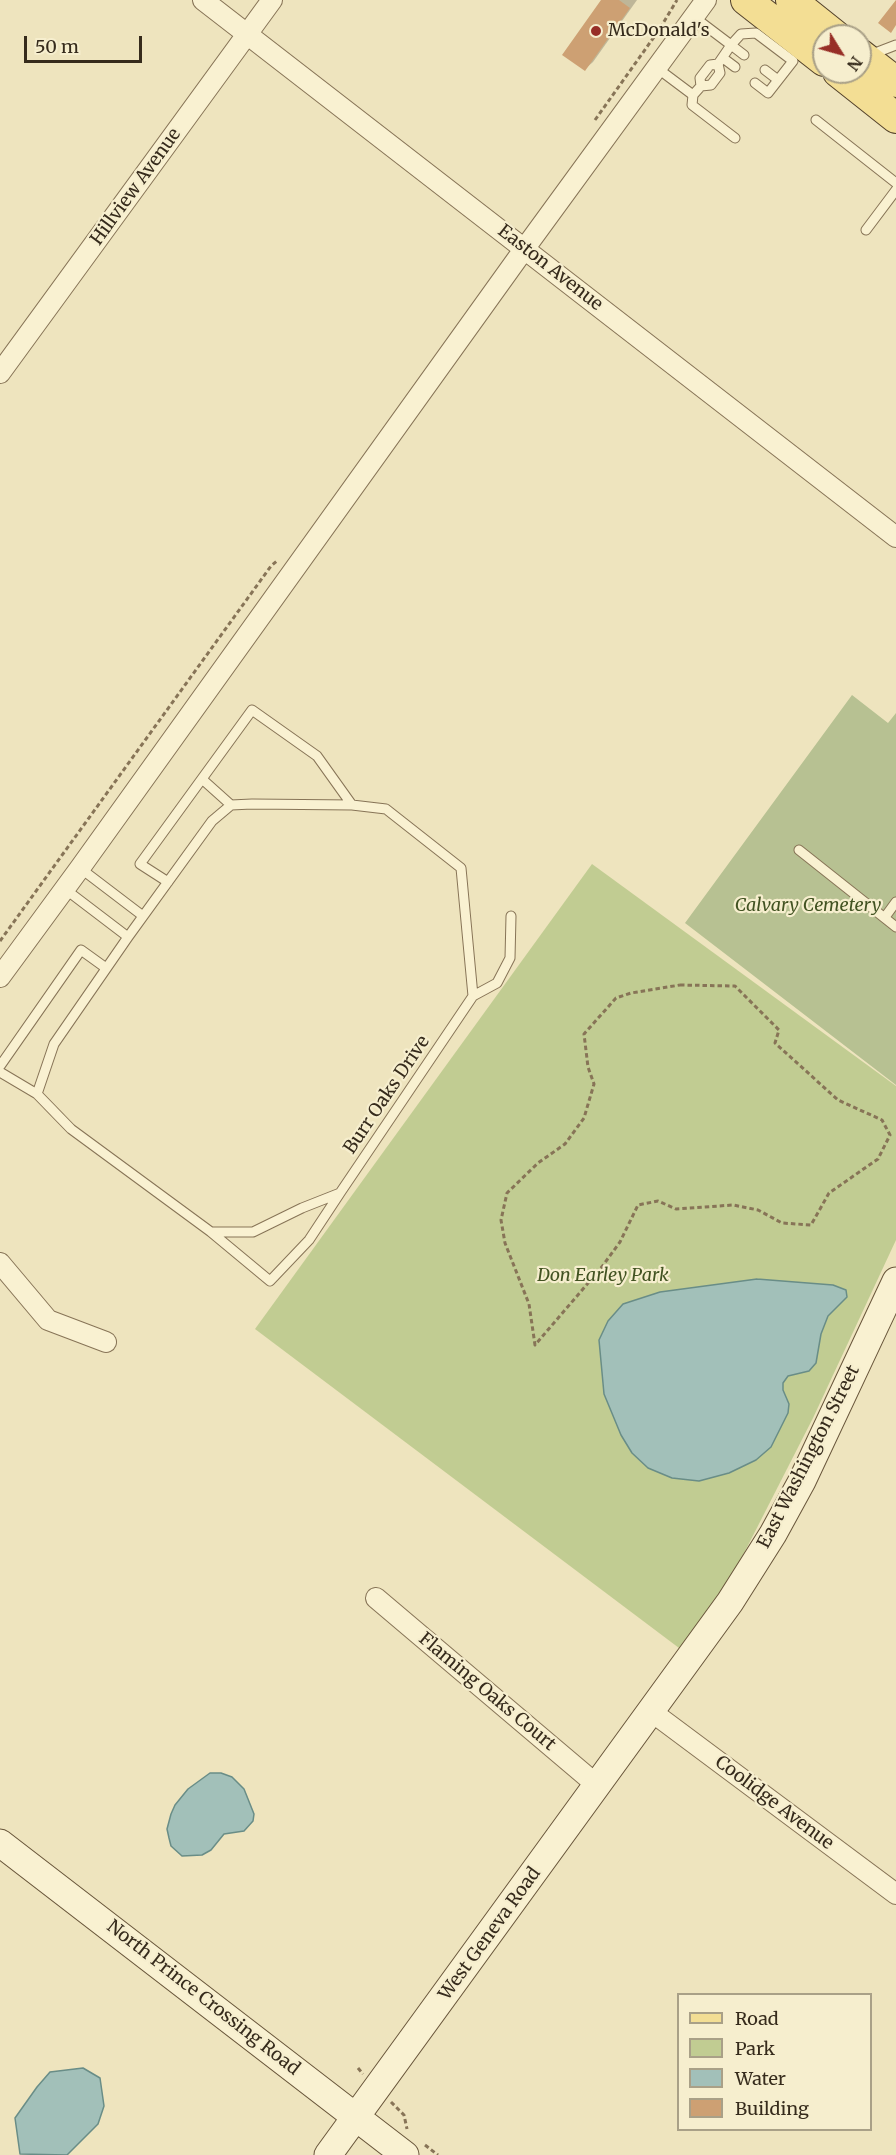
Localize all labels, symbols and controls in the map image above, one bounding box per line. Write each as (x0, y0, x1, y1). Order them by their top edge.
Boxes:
place label: McDonald's (608, 20, 710, 42)
scale bar (27, 24, 146, 62)
marker: McDonald's (589, 24, 603, 38)
north arrow (812, 24, 872, 84)
text: 50 m (35, 35, 79, 58)
text: N (843, 53, 867, 75)
street label: Hillview Avenue (86, 124, 186, 250)
street label: Easton Avenue (493, 220, 607, 316)
park label: Calvary Cemetery (735, 895, 881, 917)
street label: Burr Oaks Drive (340, 1032, 434, 1158)
park label: Don Earley Park (537, 1265, 669, 1287)
street label: East Washington Street (753, 1362, 865, 1552)
street label: Flaming Oaks Court (414, 1628, 560, 1756)
street label: Coolidge Avenue (711, 1751, 837, 1855)
street label: West Geneva Road (435, 1863, 545, 2005)
street label: North Prince Crossing Road (102, 1916, 304, 2080)
legend (677, 1993, 872, 2131)
text: Road (735, 2007, 779, 2030)
text: Park (735, 2037, 775, 2060)
text: Water (735, 2067, 786, 2090)
text: Building (735, 2097, 809, 2120)

